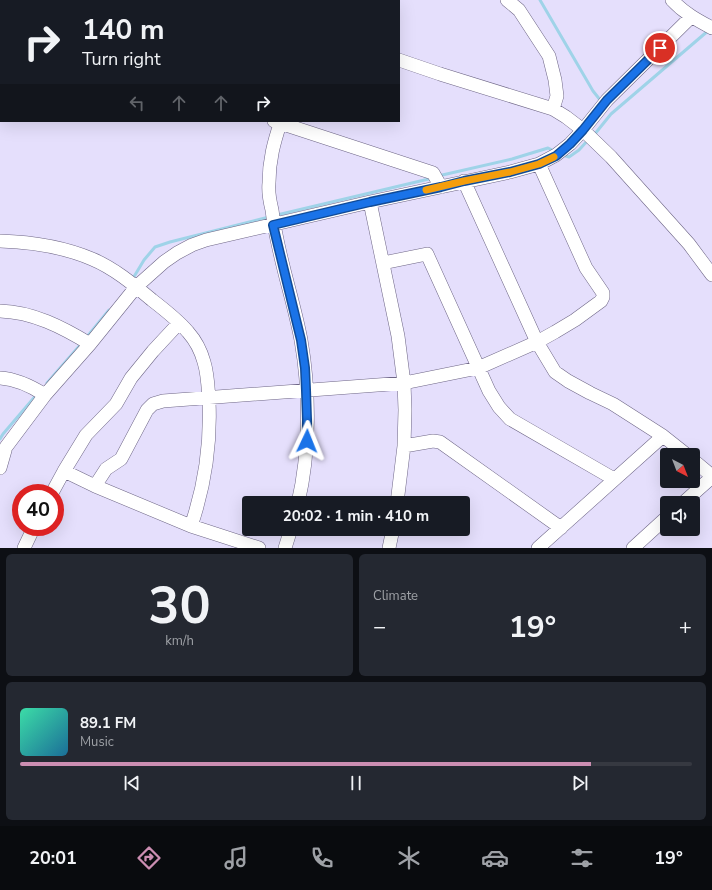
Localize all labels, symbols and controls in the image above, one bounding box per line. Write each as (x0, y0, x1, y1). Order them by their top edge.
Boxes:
text: 140 m (82, 11, 165, 49)
icon: right (16, 16, 68, 68)
pin (643, 31, 677, 65)
icon: arrive (649, 37, 671, 59)
text: Turn right (82, 47, 161, 71)
icon: left (126, 92, 148, 114)
icon: ahead (168, 92, 190, 114)
icon: ahead (210, 92, 232, 114)
icon: right (252, 92, 274, 114)
position arrow (286, 420, 328, 462)
north arrow (660, 448, 700, 488)
map controls (660, 448, 700, 536)
speed limit sign: 40 (12, 484, 64, 536)
button: sound (660, 496, 700, 536)
text: 20:02 · 1 min · 410 m (283, 506, 429, 526)
text: 30 (148, 570, 211, 641)
text: Climate (373, 587, 418, 605)
text: 19° (509, 607, 556, 648)
text: − (373, 612, 386, 642)
text: + (679, 612, 692, 642)
text: km/h (165, 632, 194, 650)
text: 89.1 FM (80, 713, 136, 733)
text: Music (80, 733, 114, 751)
icon: previous (121, 772, 143, 794)
icon: pause (345, 772, 367, 794)
icon: next (569, 772, 591, 794)
icon: directions (135, 844, 163, 872)
icon: music (222, 844, 250, 872)
icon: phone (308, 844, 336, 872)
icon: climate (395, 844, 423, 872)
icon: car (481, 844, 509, 872)
icon: filters (568, 844, 596, 872)
text: 20:01 (29, 846, 77, 870)
text: 19° (654, 846, 683, 870)

